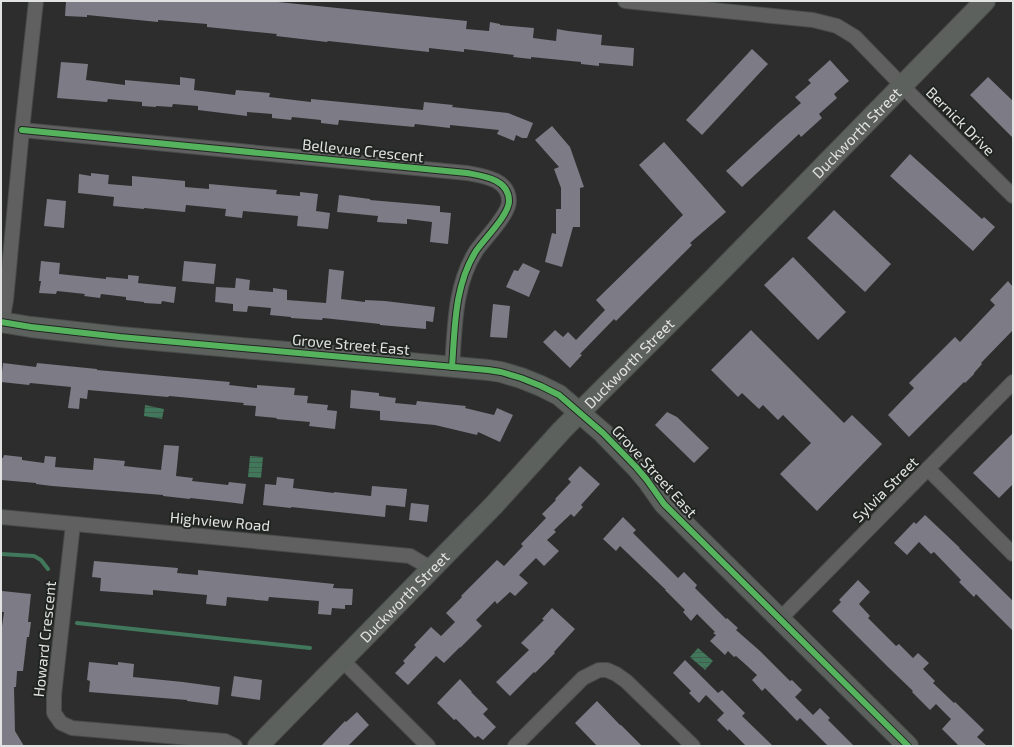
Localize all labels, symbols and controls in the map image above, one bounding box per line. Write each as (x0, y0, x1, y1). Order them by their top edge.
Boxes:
street label: Duckworth Street (808, 83, 905, 182)
street label: Bernick Drive (923, 83, 999, 159)
street label: Bellevue Crescent (301, 135, 425, 165)
street label: Duckworth Street (580, 314, 678, 412)
street label: Grove Street East (291, 330, 411, 358)
street label: Grove Street East (609, 421, 701, 521)
street label: Sylvia Street (848, 452, 922, 526)
street label: Highview Road (169, 508, 271, 534)
street label: Duckworth Street (356, 547, 453, 646)
street label: Howard Crescent (29, 580, 59, 698)

